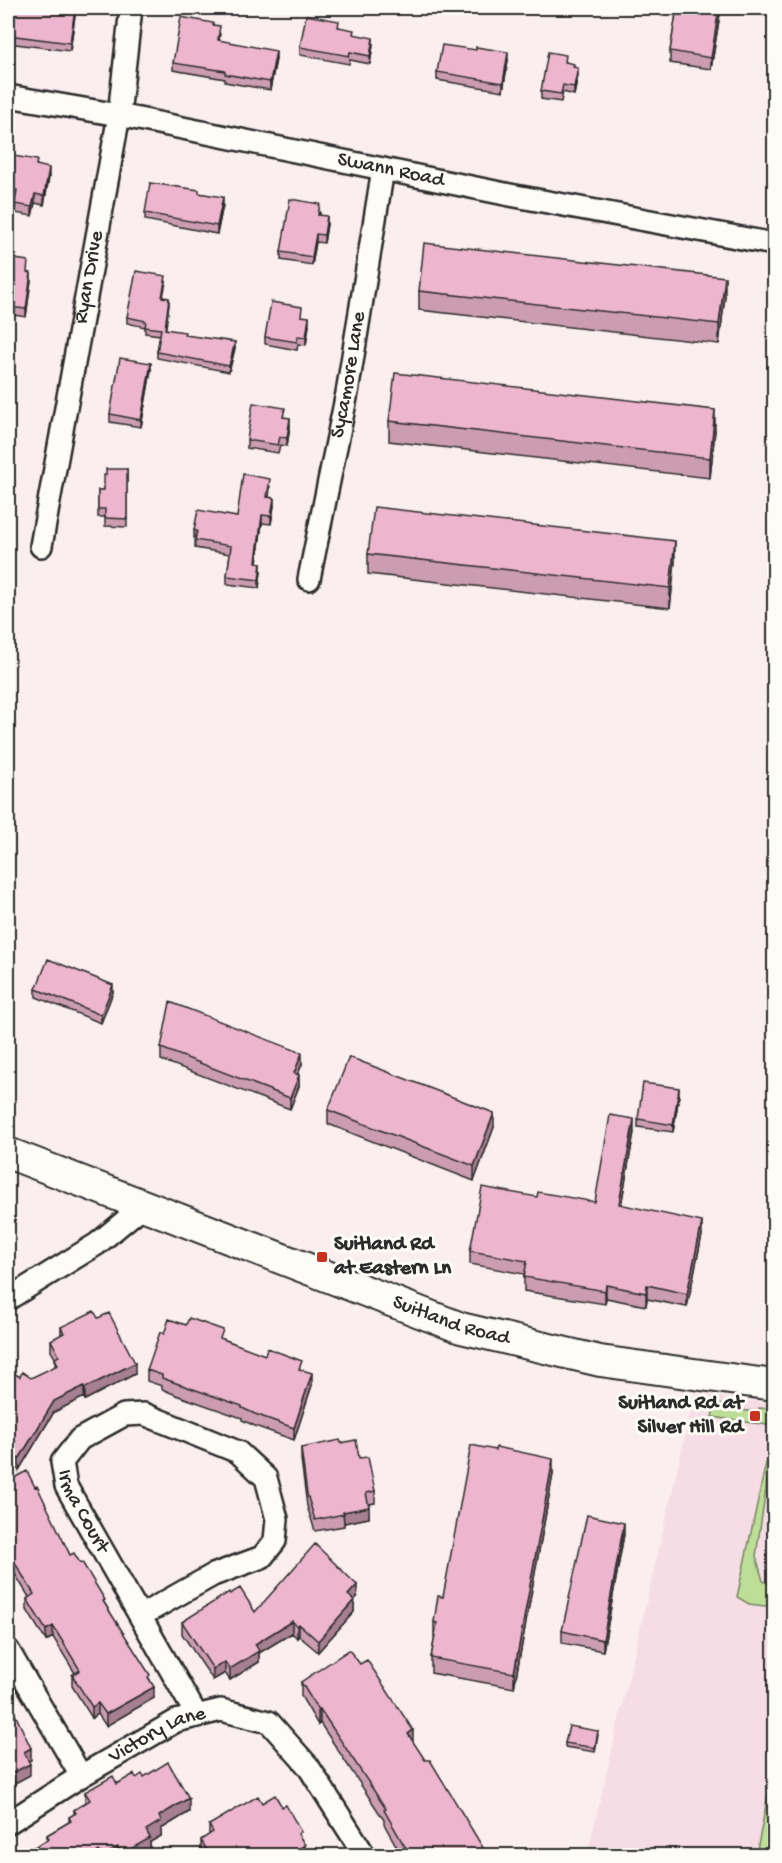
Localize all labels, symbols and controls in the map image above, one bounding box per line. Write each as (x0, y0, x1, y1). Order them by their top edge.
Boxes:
street label: Swann Road (335, 147, 448, 194)
street label: Ryan Drive (69, 228, 110, 326)
street label: Sycamore Lane (326, 309, 373, 441)
place label: Suitland Rd at Eastern Ln (333, 1233, 452, 1282)
marker: Suitland Rd at Eastern Ln (315, 1250, 329, 1264)
street label: Suitland Road (389, 1290, 514, 1352)
place label: Suitland Rd at Silver Hill Rd (618, 1392, 746, 1441)
marker: Suitland Rd at Silver Hill Rd (748, 1409, 762, 1423)
street label: Irma Court (51, 1468, 116, 1560)
street label: Victory Lane (104, 1701, 210, 1770)

